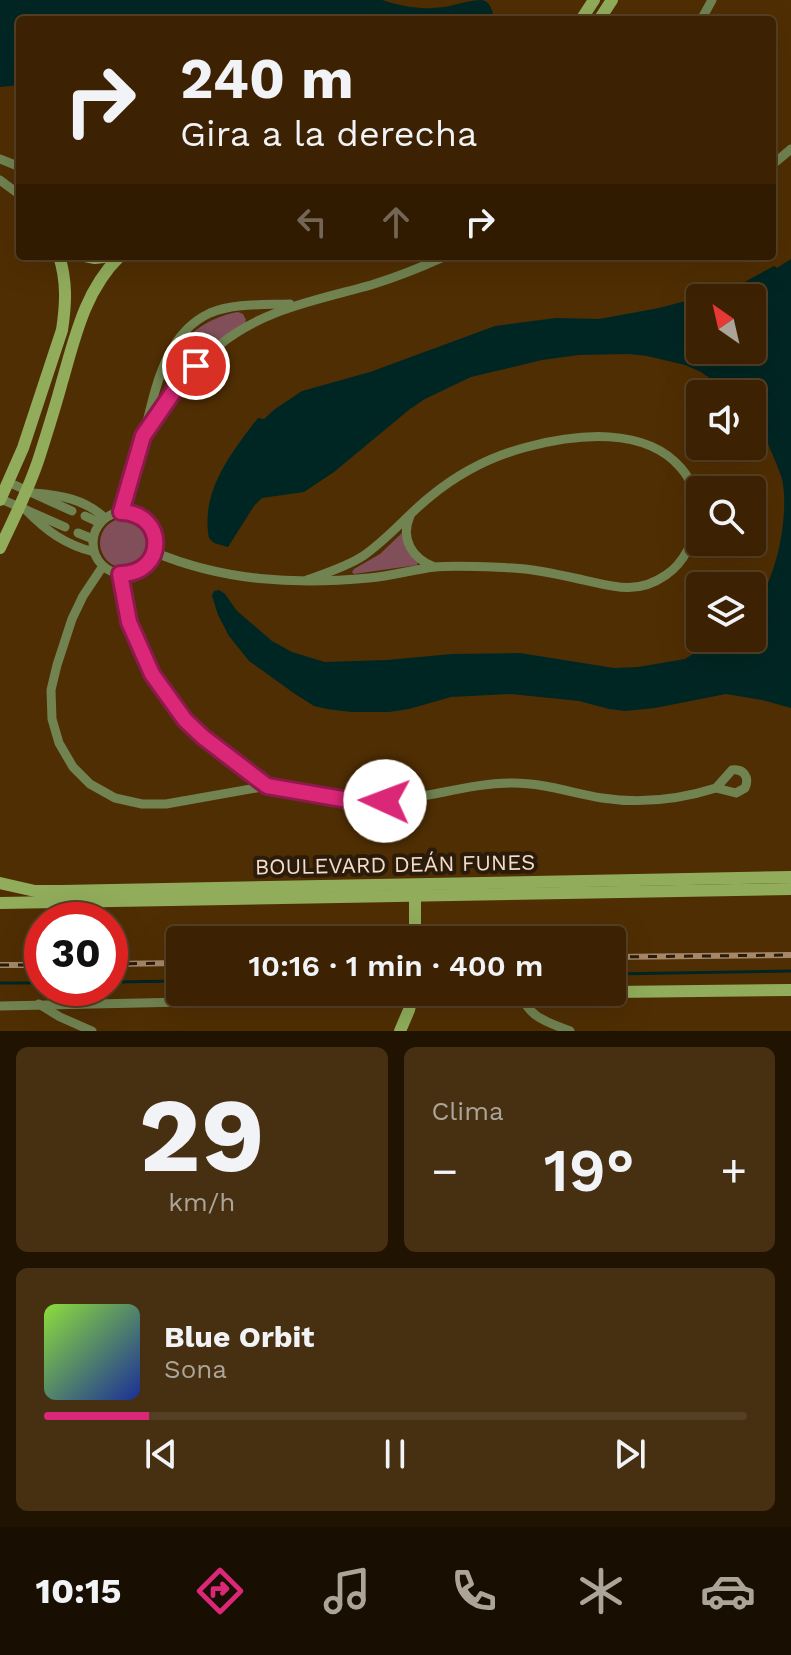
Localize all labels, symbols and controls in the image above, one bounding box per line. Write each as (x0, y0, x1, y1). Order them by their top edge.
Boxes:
text: 240 m (180, 46, 354, 112)
icon: right (48, 48, 152, 152)
text: Gira a la derecha (180, 113, 477, 155)
icon: left (290, 200, 334, 244)
icon: ahead (374, 200, 418, 244)
icon: right (458, 200, 502, 244)
north arrow (686, 284, 766, 364)
map controls (686, 284, 766, 652)
pin (162, 332, 230, 400)
icon: arrive (174, 344, 218, 388)
button: sound (686, 380, 766, 460)
button: search (686, 476, 766, 556)
button: layers (686, 572, 766, 652)
position arrow (343, 759, 427, 843)
street label: BOULEVARD DEÁN FUNES (255, 850, 535, 879)
speed limit sign: 30 (24, 902, 128, 1006)
text: 10:16 · 1 min · 400 m (249, 948, 543, 983)
text: 29 (139, 1074, 265, 1196)
text: Clima (432, 1096, 504, 1126)
text: 19° (544, 1135, 635, 1206)
text: − (432, 1145, 458, 1197)
text: + (720, 1145, 747, 1197)
text: km/h (168, 1187, 235, 1217)
text: Blue Orbit (164, 1319, 314, 1354)
text: Sona (164, 1354, 227, 1384)
icon: previous (139, 1432, 183, 1476)
icon: pause (373, 1432, 417, 1476)
icon: next (608, 1432, 652, 1476)
icon: directions (192, 1563, 248, 1619)
icon: music (319, 1563, 375, 1619)
icon: phone (446, 1563, 502, 1619)
icon: climate (573, 1563, 629, 1619)
icon: car (700, 1563, 756, 1619)
text: 10:15 (35, 1570, 121, 1612)

